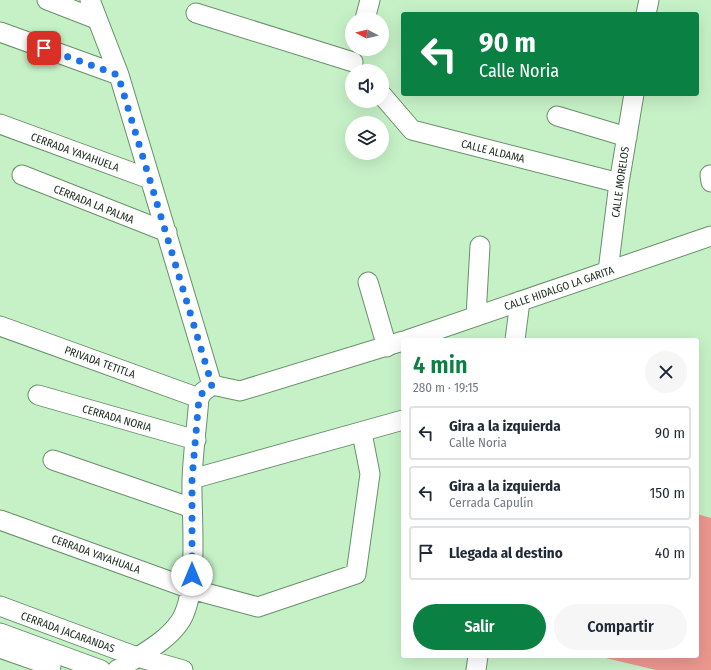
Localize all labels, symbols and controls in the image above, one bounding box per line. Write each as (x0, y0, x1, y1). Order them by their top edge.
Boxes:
north arrow (345, 12, 389, 56)
map controls (345, 12, 389, 160)
text: 90 m (479, 26, 536, 59)
icon: left (413, 28, 465, 80)
pin (27, 31, 61, 65)
icon: arrive (33, 37, 55, 59)
text: Calle Noria (479, 60, 559, 82)
button: sound (345, 64, 389, 108)
button: layers (345, 116, 389, 160)
street label: CERRADA YAYAHUELA (29, 130, 121, 175)
street label: CALLE ALDAMA (460, 137, 526, 166)
street label: CALLE MORELOS (609, 145, 632, 218)
street label: CERRADA LA PALMA (52, 182, 136, 227)
street label: CALLE HIDALGO LA GARITA (503, 264, 616, 313)
street label: PRIVADA TETITLA (63, 344, 137, 381)
text: 4 min (413, 351, 467, 379)
button: close (645, 351, 687, 393)
text: 280 m · 19:15 (413, 380, 479, 395)
street label: CERRADA NORIA (81, 402, 153, 435)
text: Gira a la izquierda (449, 417, 561, 435)
icon: left (415, 422, 437, 444)
text: 90 m (655, 424, 685, 442)
text: Calle Noria (449, 435, 507, 450)
text: Gira a la izquierda (449, 477, 561, 495)
icon: left (415, 482, 437, 504)
text: 150 m (649, 484, 685, 502)
text: Cerrada Capulín (449, 495, 533, 510)
street label: CERRADA YAYAHUALA (50, 532, 142, 577)
icon: arrive (415, 542, 437, 564)
text: Llegada al destino (449, 544, 563, 562)
text: 40 m (655, 544, 685, 562)
position arrow (171, 554, 213, 596)
button: Salir (413, 604, 546, 650)
button: Compartir (554, 604, 687, 650)
street label: CERRADA JACARANDAS (19, 609, 117, 656)

